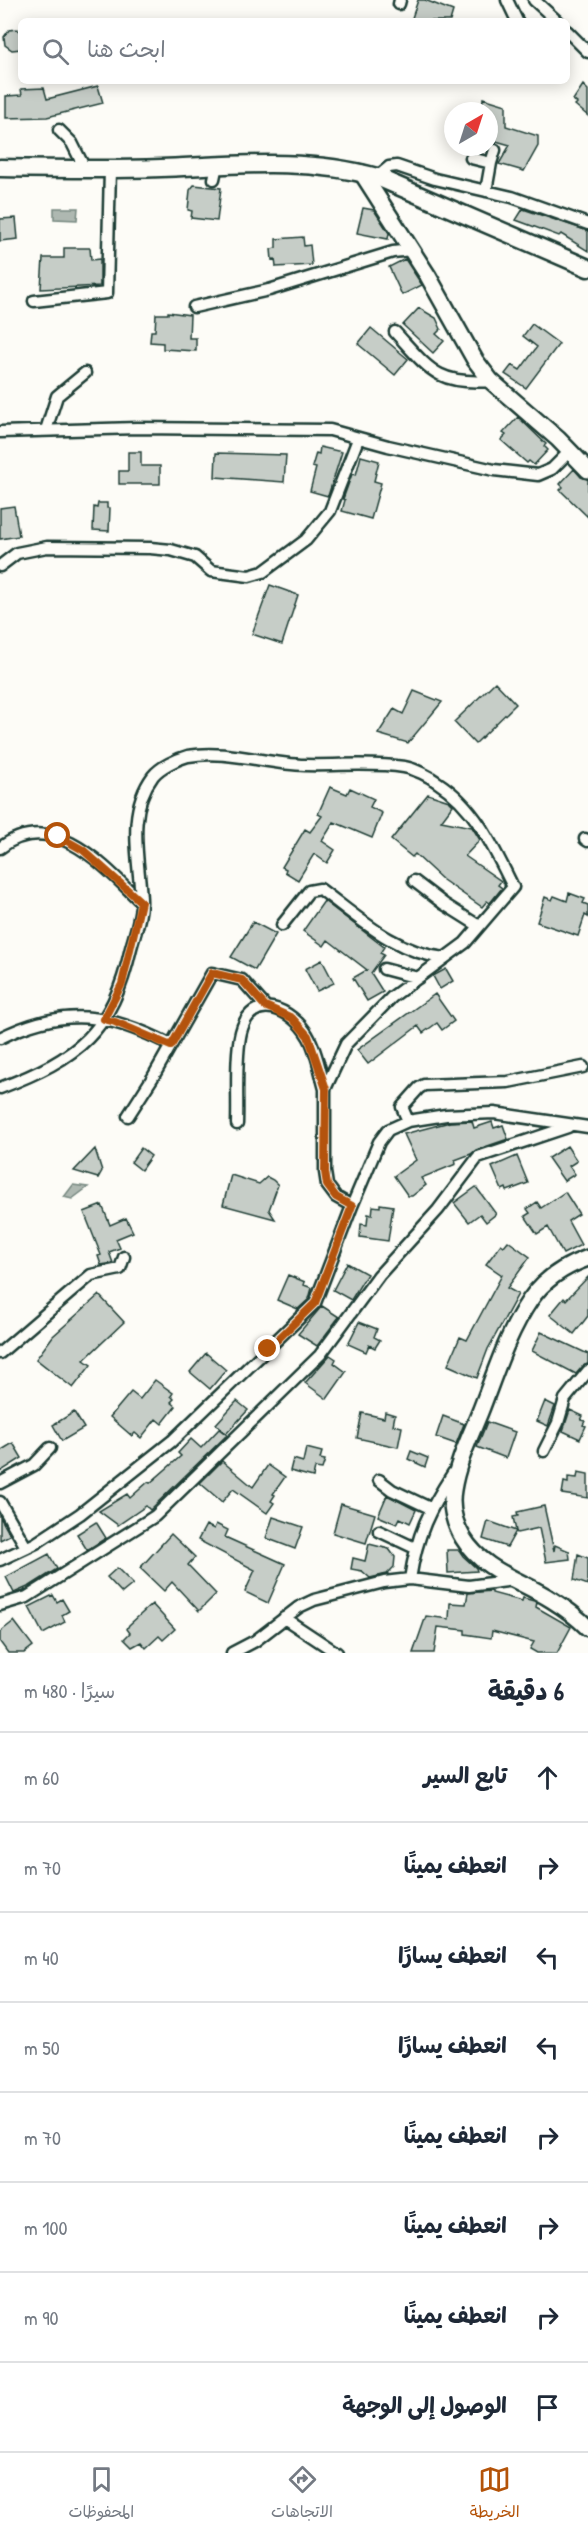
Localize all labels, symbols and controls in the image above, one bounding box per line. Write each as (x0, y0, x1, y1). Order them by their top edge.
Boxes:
search box (18, 18, 570, 84)
text: ابحث هنا (87, 34, 166, 64)
icon: search (39, 35, 72, 68)
north arrow (444, 102, 498, 156)
route start (44, 822, 70, 848)
route end (254, 1335, 280, 1361)
text: 6 دقيقة (488, 1673, 564, 1708)
text: سيرًا · 480 m (24, 1677, 115, 1704)
text: تابع السير (424, 1760, 507, 1790)
icon: ahead (531, 1761, 564, 1794)
text: 60 m (24, 1764, 59, 1791)
text: انعطف يمينًا (404, 1850, 507, 1880)
icon: right (531, 1851, 564, 1884)
text: 70 m (24, 1854, 61, 1881)
text: انعطف يسارًا (398, 1940, 507, 1970)
icon: left (531, 1941, 564, 1974)
text: 40 m (24, 1944, 59, 1971)
text: انعطف يسارًا (398, 2030, 507, 2060)
icon: left (531, 2031, 564, 2064)
text: 50 m (24, 2034, 60, 2061)
text: انعطف يمينًا (404, 2120, 507, 2150)
icon: right (531, 2121, 564, 2154)
text: 70 m (24, 2124, 61, 2151)
text: انعطف يمينًا (404, 2210, 507, 2240)
icon: right (531, 2211, 564, 2244)
text: 100 m (24, 2214, 67, 2241)
text: انعطف يمينًا (404, 2300, 507, 2330)
icon: right (531, 2301, 564, 2334)
text: 90 m (24, 2304, 59, 2331)
text: الوصول إلى الوجهة (342, 2390, 507, 2420)
icon: arrive (531, 2391, 564, 2424)
tab: المحفوظات (68, 2463, 134, 2526)
tab: الاتجاهات (271, 2463, 333, 2526)
tab: الخريطة (470, 2463, 520, 2526)

